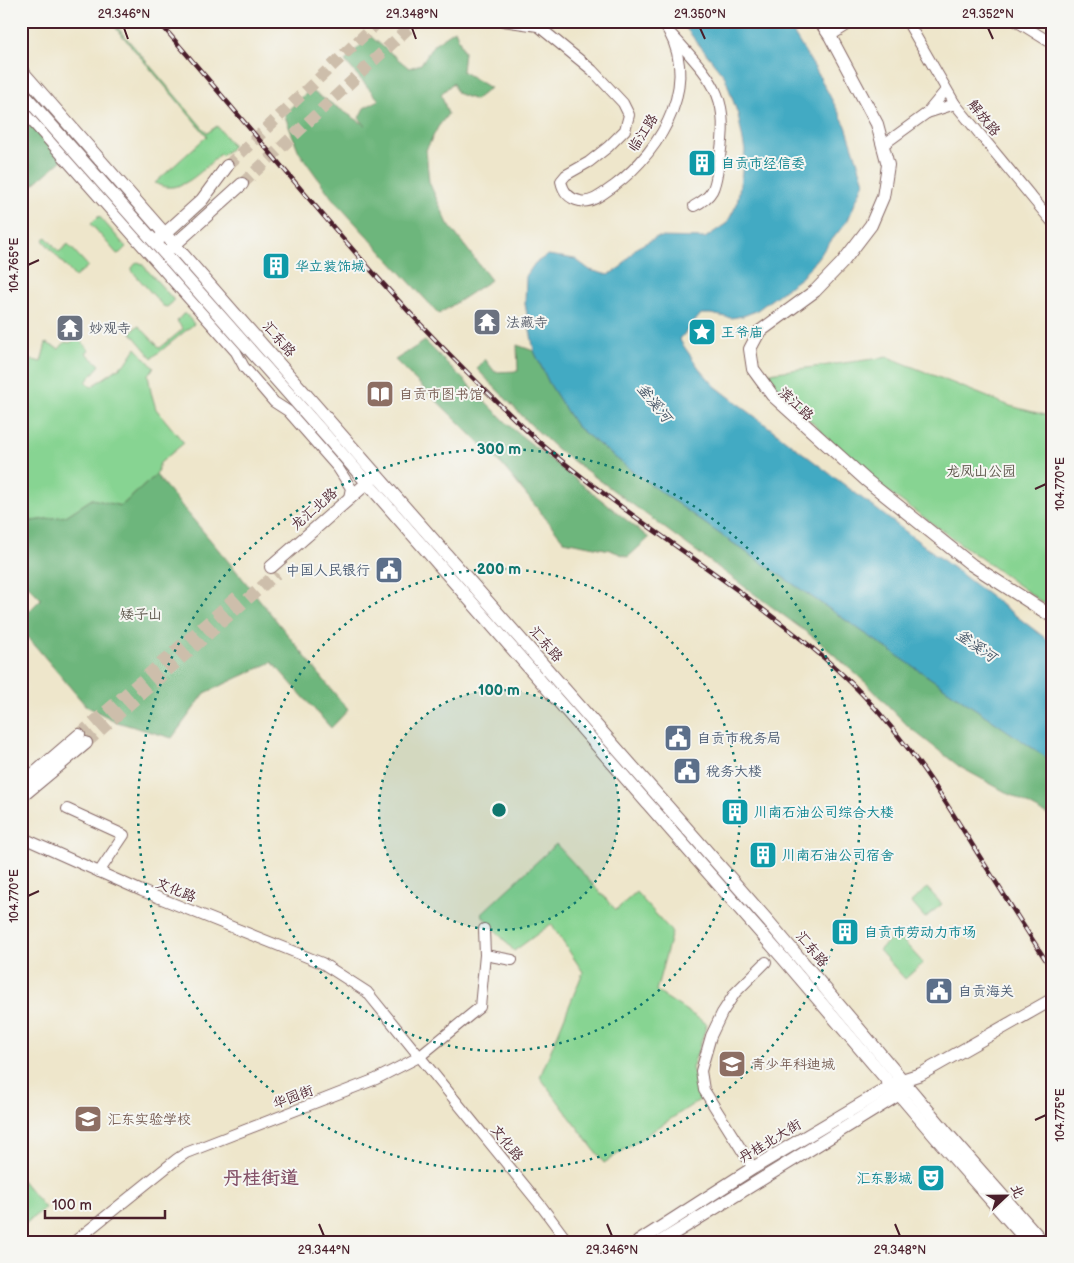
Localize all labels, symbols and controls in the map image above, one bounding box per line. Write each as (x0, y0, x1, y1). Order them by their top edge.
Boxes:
text: 29.346°N (98, 7, 150, 22)
text: 29.348°N (386, 7, 438, 22)
text: 29.350°N (674, 7, 726, 22)
text: 29.352°N (962, 7, 1014, 22)
street label: 解放路 (964, 96, 1004, 140)
street label: 临江路 (624, 111, 662, 155)
building icon: 自贡市经信委 (687, 148, 717, 178)
place label: 自贡市经信委 (721, 155, 805, 172)
text: 104.765°E (7, 238, 22, 292)
building icon: 华立装饰城 (261, 251, 291, 281)
place label: 华立装饰城 (295, 258, 365, 275)
temple icon: 法藏寺 (472, 307, 502, 337)
temple icon: 妙观寺 (55, 313, 85, 343)
place label: 法藏寺 (506, 314, 548, 331)
place icon: 王爷庙 (687, 317, 717, 347)
street label: 汇东路 (259, 318, 299, 360)
place label: 妙观寺 (89, 320, 131, 337)
place label: 王爷庙 (721, 324, 763, 341)
library icon: 自贡市图书馆 (365, 379, 395, 409)
water label: 釜溪河 (632, 380, 677, 429)
street label: 滨江路 (775, 383, 817, 425)
place label: 自贡市图书馆 (399, 386, 483, 403)
text: 300 m (477, 440, 521, 459)
text: 104.770°E (1053, 457, 1068, 511)
park label: 龙凤山公园 (946, 463, 1016, 480)
street label: 龙汇北路 (287, 484, 341, 534)
public building icon: 中国人民银行 (374, 555, 404, 585)
text: 200 m (477, 560, 521, 579)
place label: 中国人民银行 (286, 562, 370, 579)
park label: 矮子山 (120, 606, 162, 623)
street label: 汇东路 (526, 623, 566, 665)
water label: 釜溪河 (952, 625, 1002, 668)
text: 100 m (478, 681, 520, 700)
public building icon: 自贡市税务局 (663, 723, 693, 753)
place label: 自贡市税务局 (697, 730, 781, 747)
public building icon: 税务大楼 (672, 756, 702, 786)
place label: 税务大楼 (706, 763, 762, 780)
building icon: 川南石油公司综合大楼 (720, 797, 750, 827)
centre of rings (490, 801, 508, 819)
place label: 川南石油公司综合大楼 (754, 804, 894, 821)
building icon: 川南石油公司宿舍 (748, 840, 778, 870)
place label: 川南石油公司宿舍 (782, 847, 894, 864)
text: 104.770°E (7, 869, 22, 923)
street label: 文化路 (153, 874, 199, 906)
building icon: 自贡市劳动力市场 (830, 917, 860, 947)
place label: 自贡市劳动力市场 (864, 924, 976, 941)
street label: 汇东路 (792, 927, 832, 971)
public building icon: 自贡海关 (924, 976, 954, 1006)
place label: 自贡海关 (958, 983, 1014, 1000)
school or university icon: 青少年科迪城 (717, 1049, 747, 1079)
place label: 青少年科迪城 (751, 1056, 835, 1073)
street label: 华园街 (270, 1082, 316, 1112)
text: 104.775°E (1053, 1088, 1068, 1142)
school or university icon: 汇东实验学校 (73, 1104, 103, 1134)
place label: 汇东实验学校 (107, 1111, 191, 1128)
street label: 丹桂北大街 (736, 1116, 804, 1166)
street label: 文化路 (487, 1121, 527, 1165)
theatre icon: 汇东影城 (916, 1163, 946, 1193)
district label: 丹桂街道 (223, 1167, 299, 1190)
place label: 汇东影城 (856, 1170, 912, 1187)
north arrow (982, 1170, 1032, 1220)
text: 北 (1007, 1182, 1028, 1201)
scale bar (45, 1188, 165, 1220)
text: 100 m (52, 1196, 92, 1215)
text: 29.344°N (298, 1243, 350, 1258)
text: 29.346°N (586, 1243, 638, 1258)
text: 29.348°N (874, 1243, 926, 1258)

